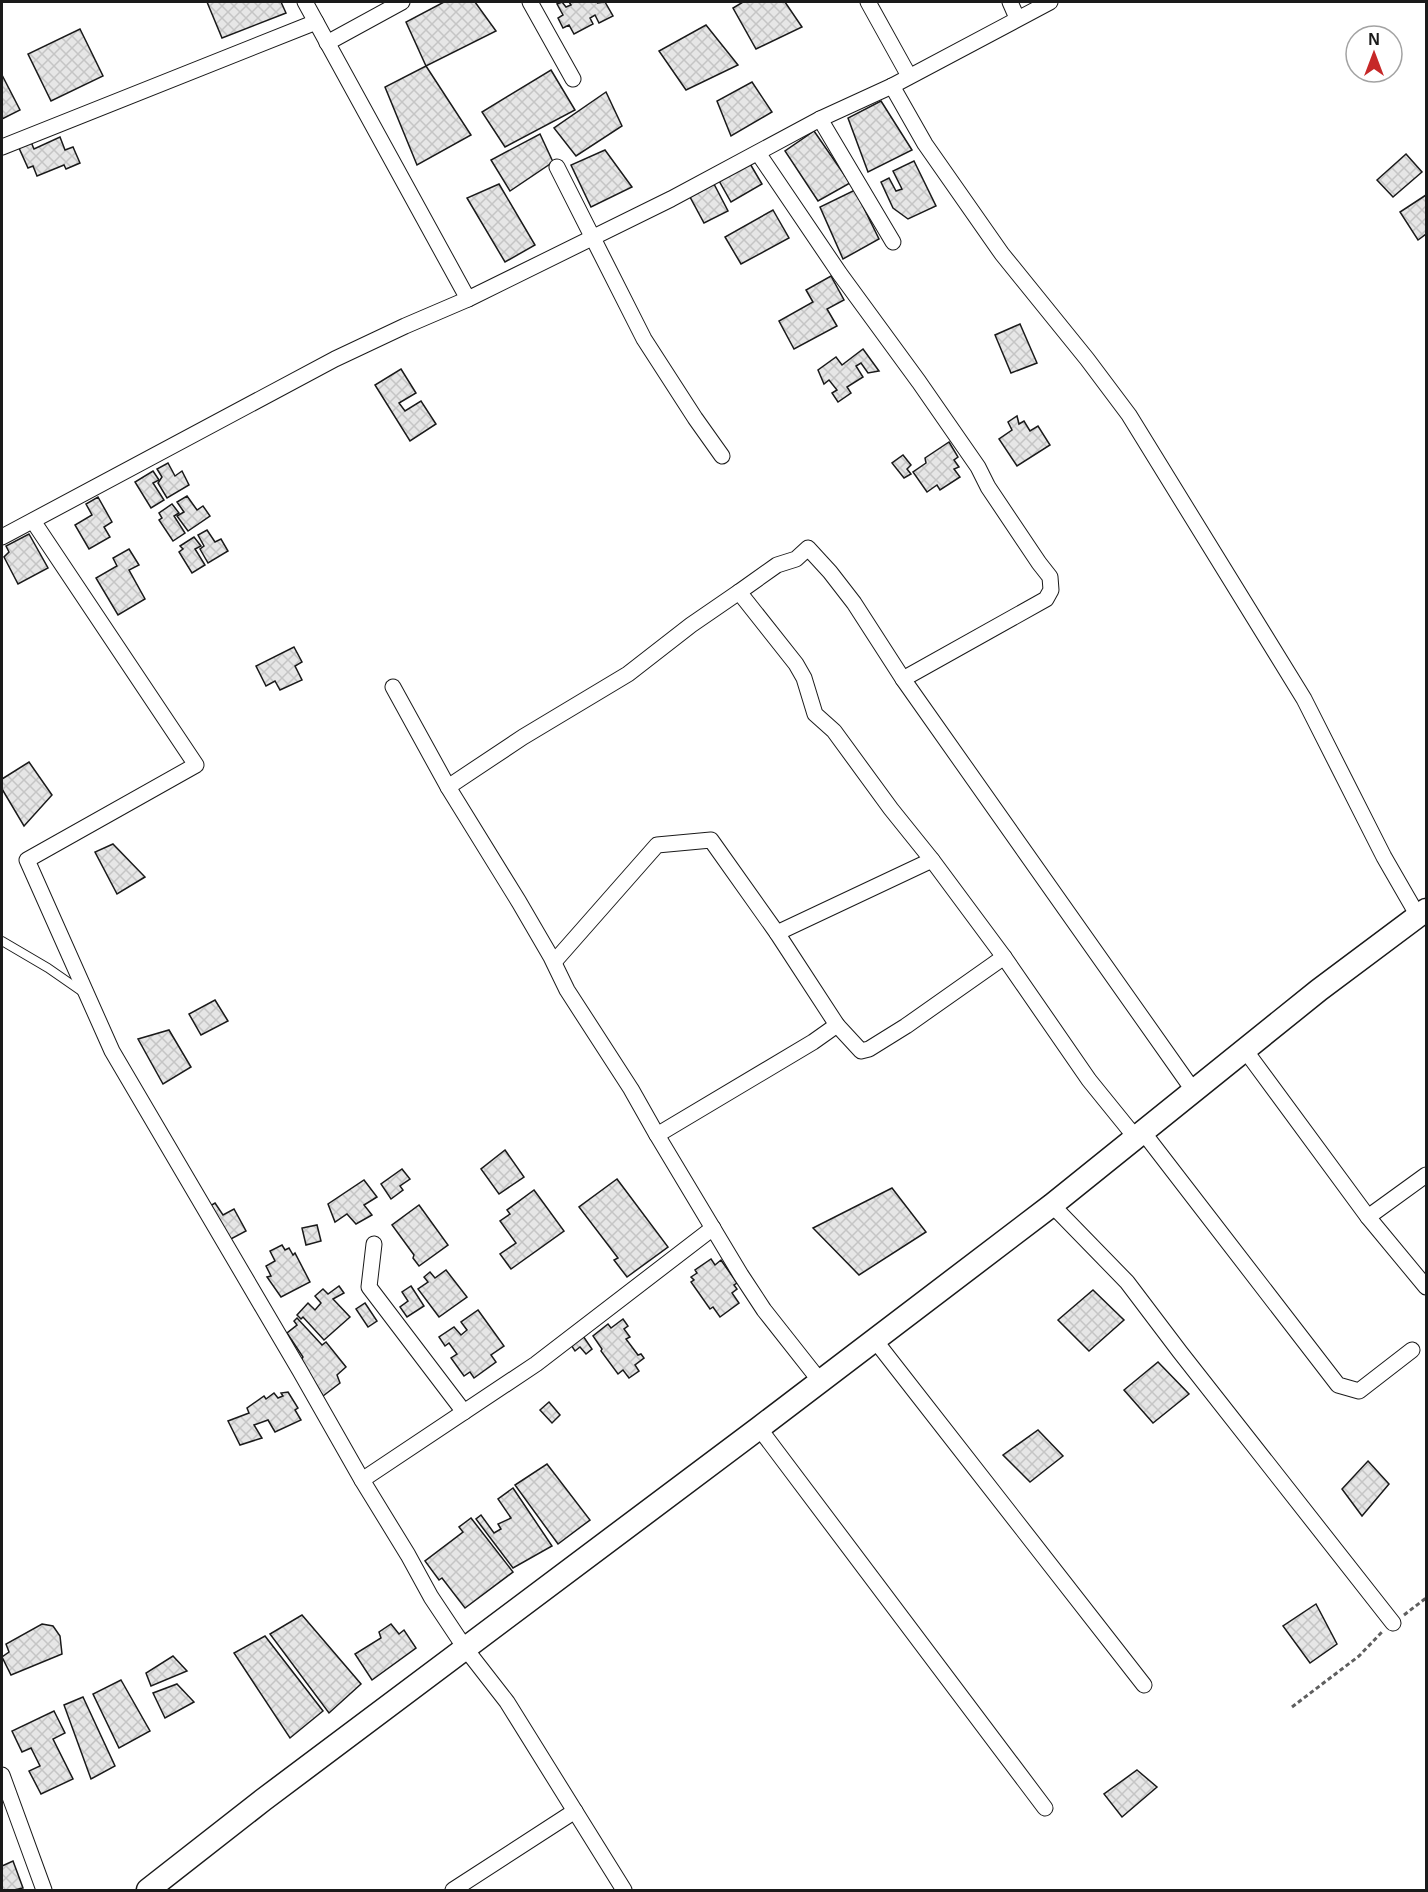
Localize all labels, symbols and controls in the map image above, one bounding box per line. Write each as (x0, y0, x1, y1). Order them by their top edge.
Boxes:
north arrow (1344, 24, 1404, 84)
text: N (1368, 31, 1380, 48)

